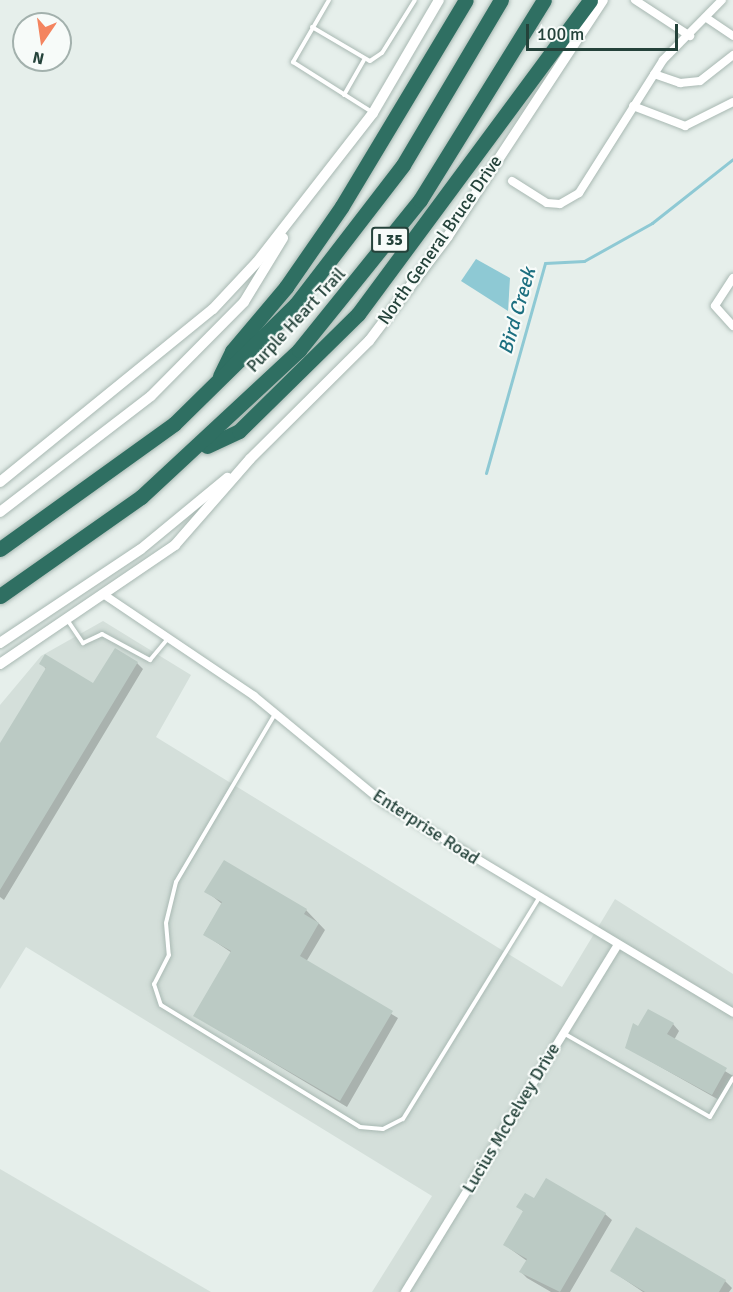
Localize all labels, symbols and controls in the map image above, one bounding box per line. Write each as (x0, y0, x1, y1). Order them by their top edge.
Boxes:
north arrow (12, 12, 72, 72)
scale bar (529, 12, 680, 50)
text: 100 m (537, 23, 584, 45)
text: N (31, 47, 46, 69)
street label: North General Bruce Drive (373, 151, 507, 329)
road number: I 35 (370, 227, 410, 253)
street label: Purple Heart Trail (242, 263, 350, 377)
water label: Bird Creek (493, 265, 541, 357)
street label: Enterprise Road (369, 785, 483, 869)
street label: Lucius McCelvey Drive (458, 1039, 564, 1197)

